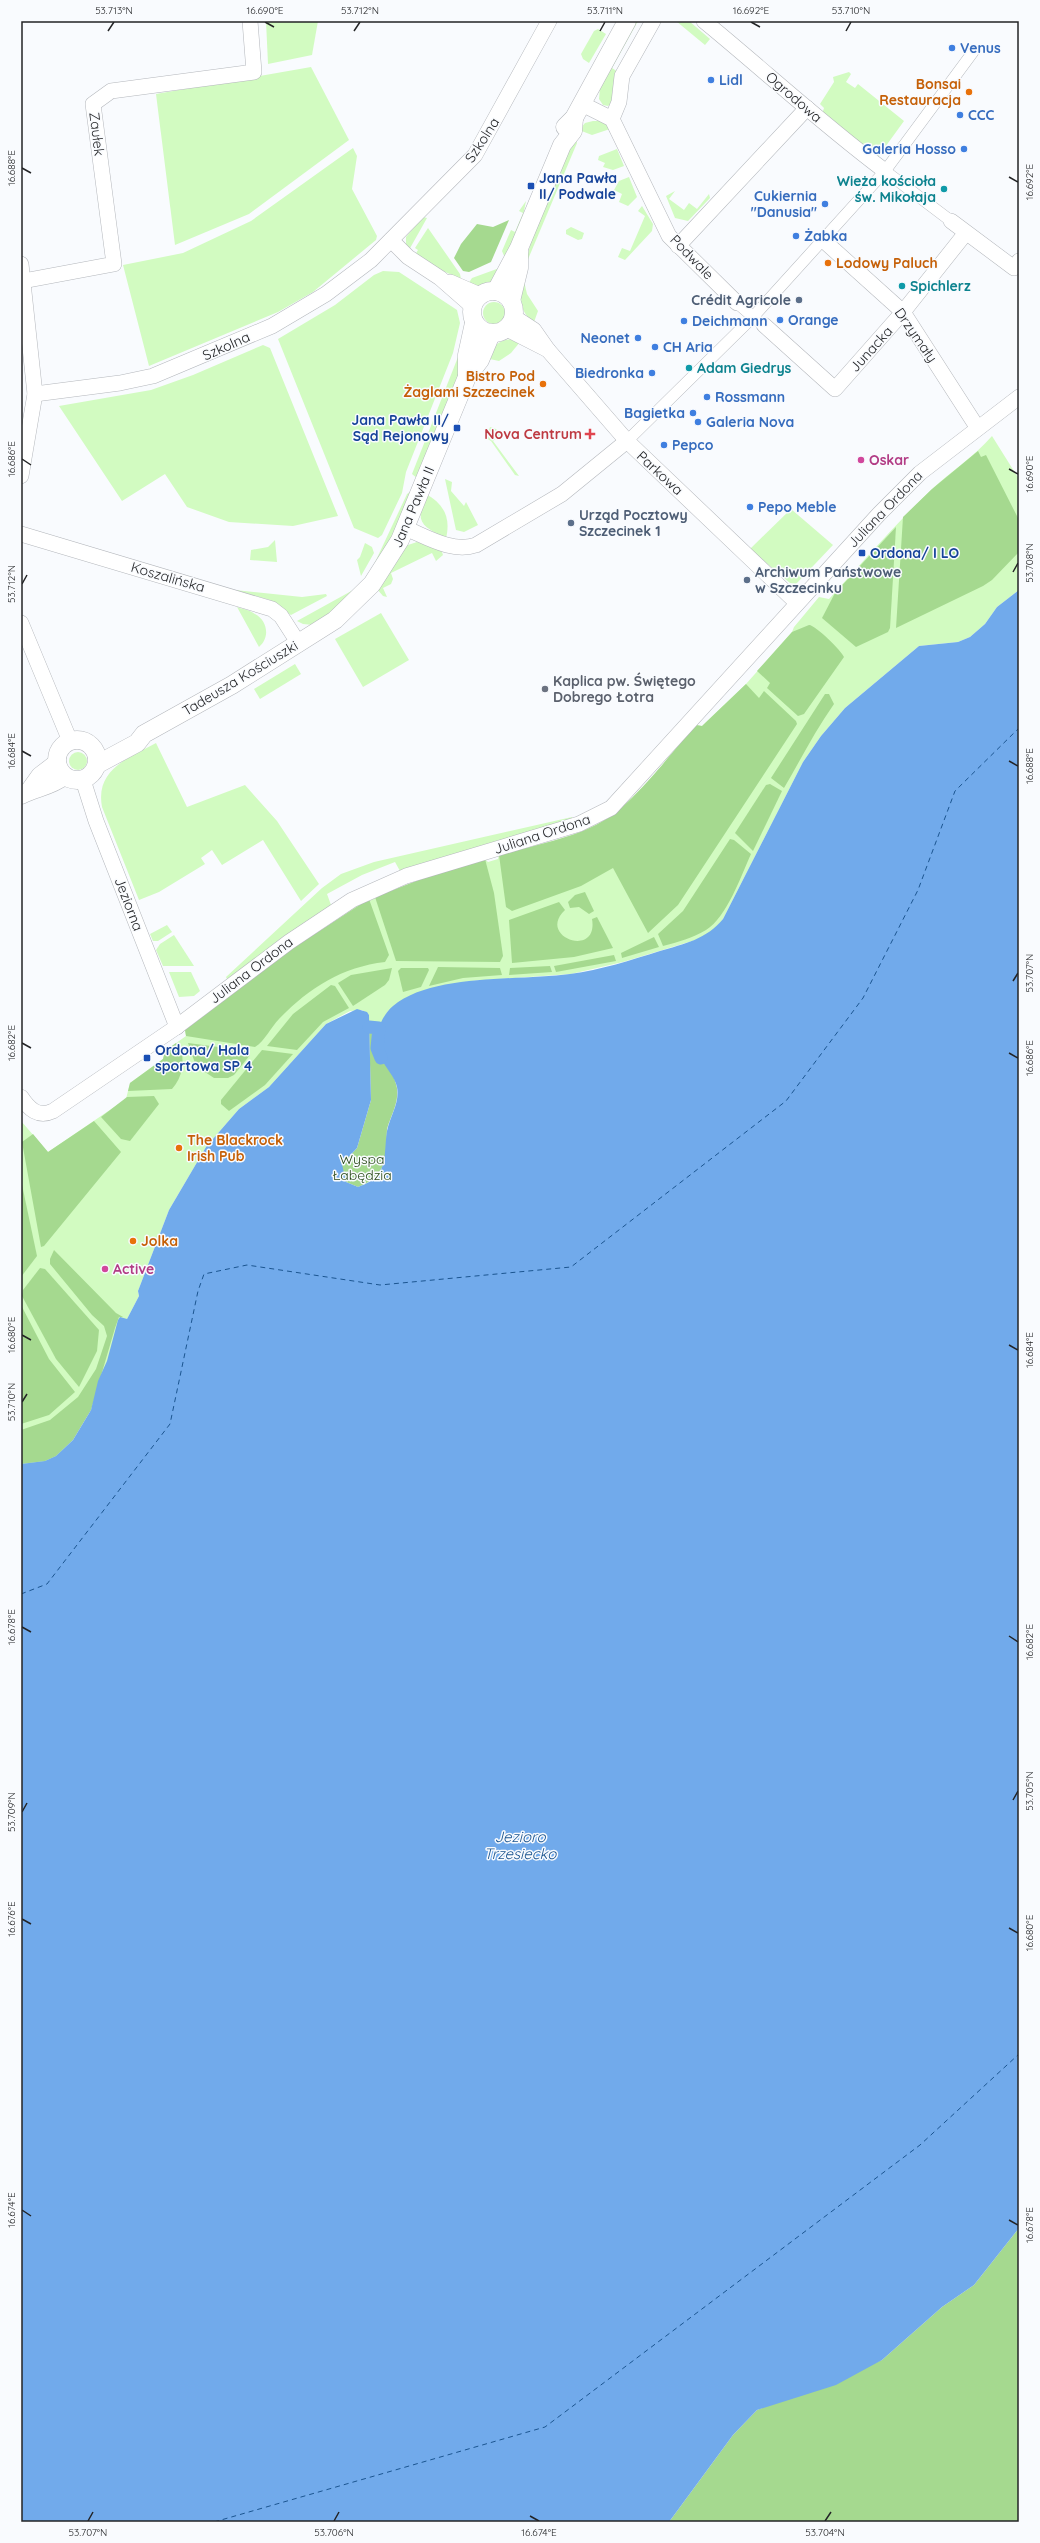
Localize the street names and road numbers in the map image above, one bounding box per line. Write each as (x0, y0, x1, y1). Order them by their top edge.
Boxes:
street label: Ogrodowa (762, 68, 826, 126)
street label: Zaułek (85, 111, 109, 157)
street label: Szkolna (461, 114, 503, 166)
street label: Podwale (666, 231, 718, 283)
street label: Drzymały (891, 304, 941, 366)
street label: Junacka (846, 322, 896, 376)
street label: Szkolna (199, 328, 253, 364)
street label: Parkowa (633, 447, 687, 499)
street label: Jana Pawła II (388, 464, 438, 550)
street label: Juliana Ordona (844, 467, 926, 551)
street label: Koszalińska (129, 558, 207, 596)
street label: Tadeusza Kościuszki (179, 636, 301, 720)
street label: Juliana Ordona (491, 810, 593, 858)
street label: Jeziorna (111, 875, 147, 933)
street label: Juliana Ordona (205, 933, 297, 1007)

